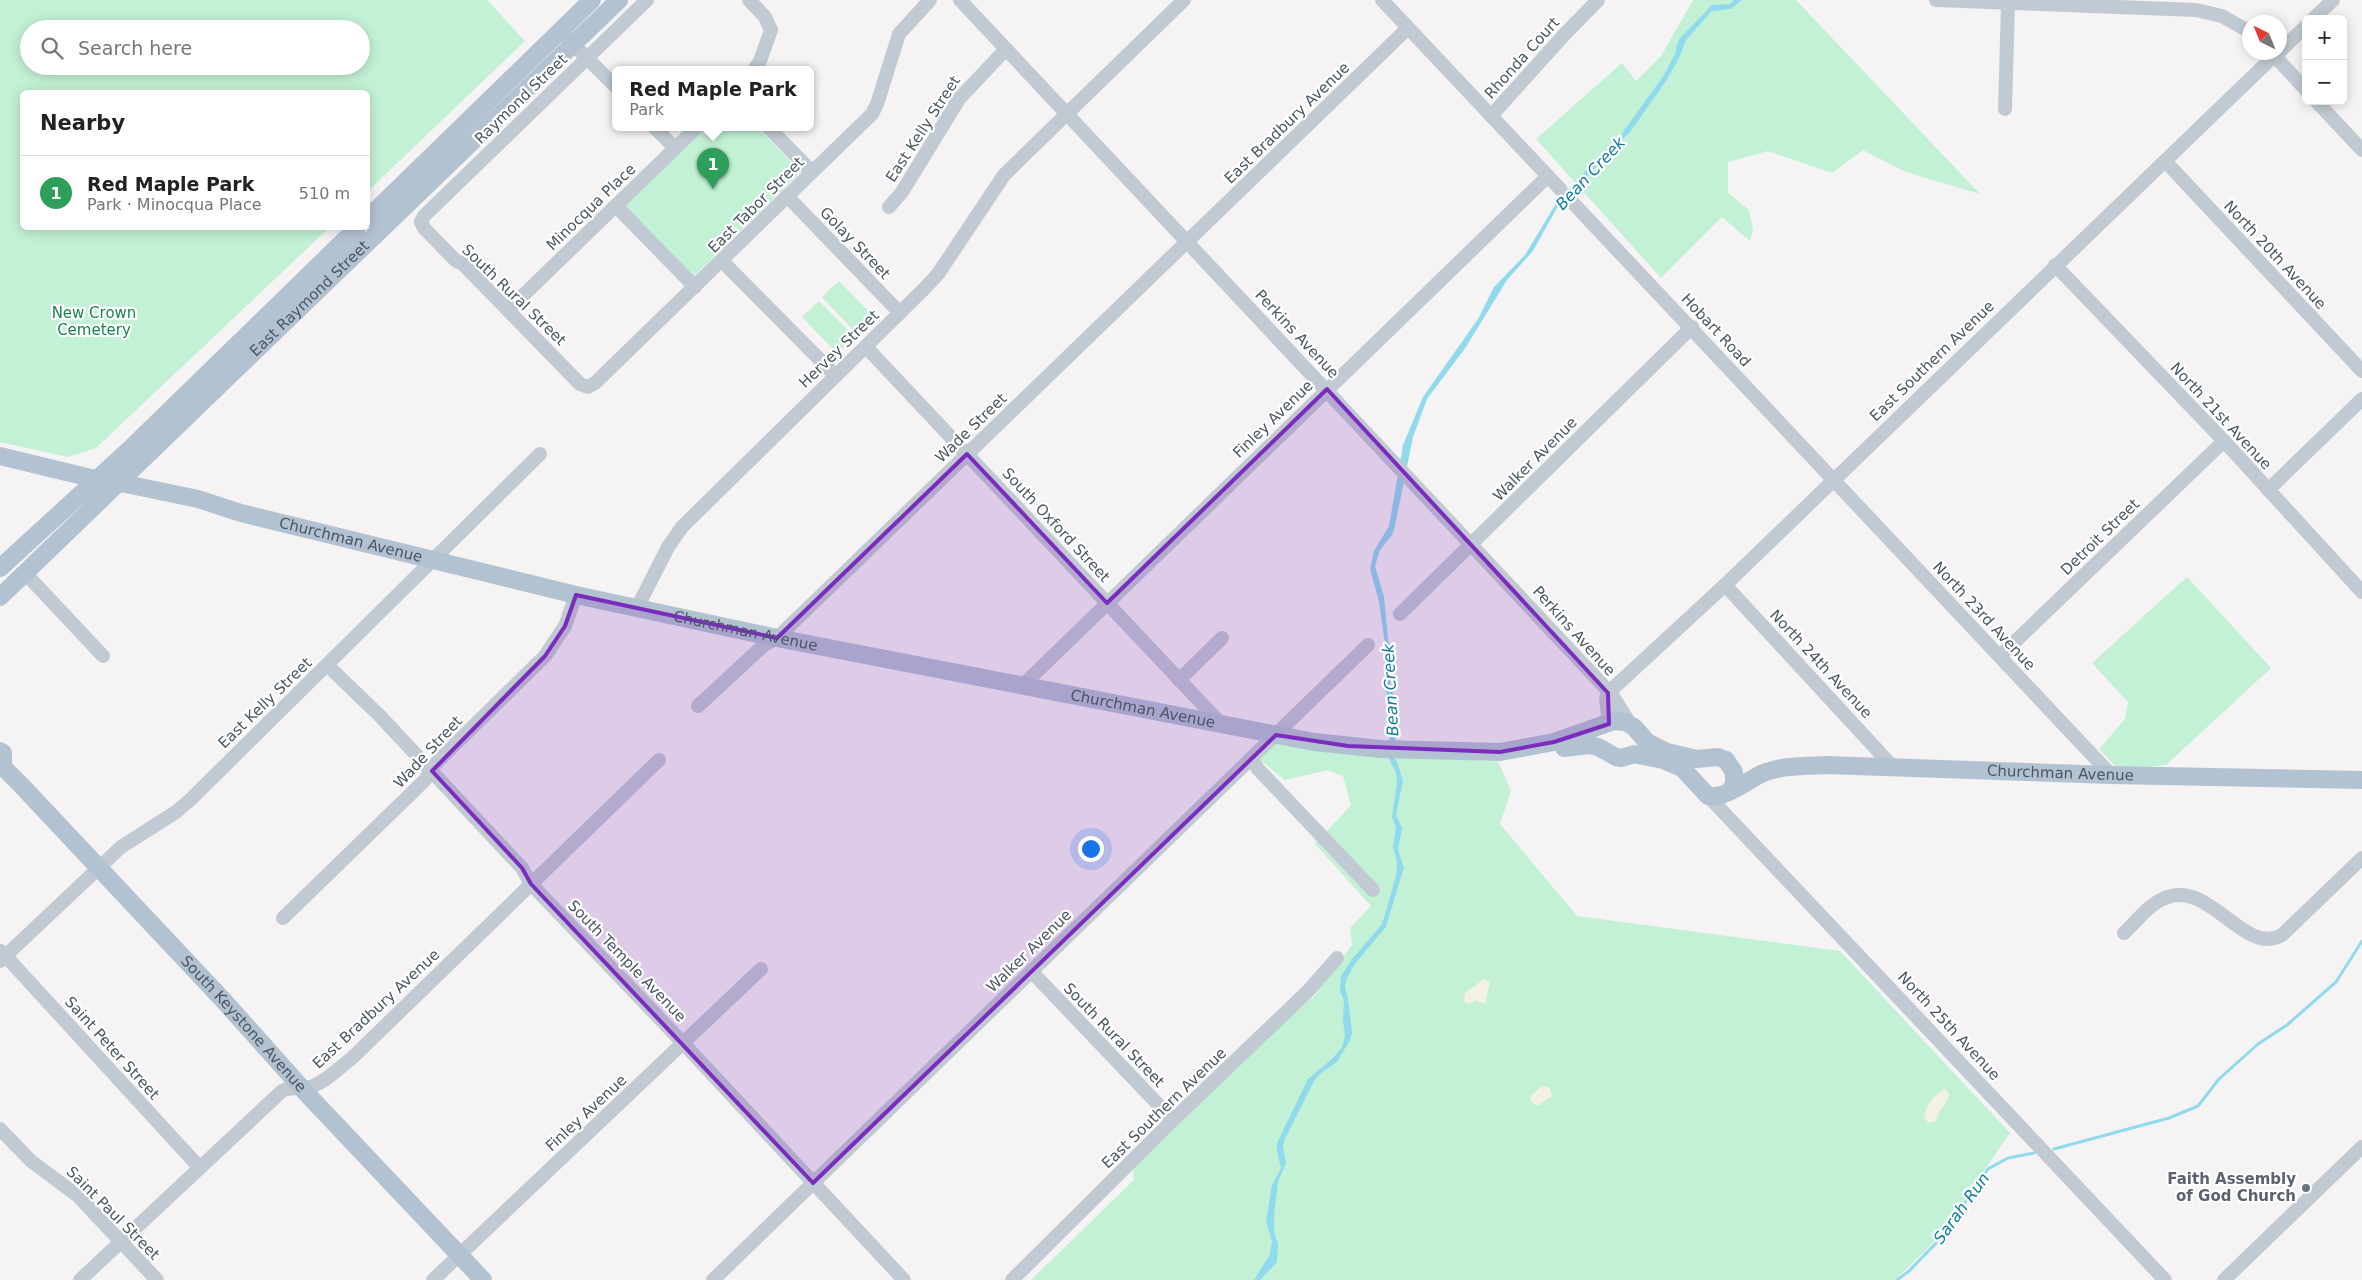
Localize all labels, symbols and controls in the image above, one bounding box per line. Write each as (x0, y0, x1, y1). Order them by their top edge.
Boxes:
street label: Rhonda Court (1481, 14, 1563, 102)
north arrow (2242, 15, 2287, 60)
map controls (2302, 15, 2347, 105)
button: + (2302, 15, 2347, 60)
search box (20, 20, 370, 75)
icon: search (38, 34, 66, 62)
text: Search here (78, 37, 192, 59)
street label: Raymond Street (471, 50, 571, 148)
street label: East Bradbury Avenue (1221, 59, 1353, 187)
button: − (2302, 60, 2347, 105)
popup (612, 66, 814, 131)
street label: East Kelly Street (882, 72, 964, 185)
text: Red Maple Park (629, 78, 797, 100)
text: Park (629, 100, 664, 119)
text: Nearby (40, 111, 125, 135)
water label: Bean Creek (1552, 132, 1629, 214)
pin: 1 (697, 148, 729, 189)
street label: East Tabor Street (704, 153, 808, 257)
street label: Minocqua Place (543, 160, 639, 254)
text: Red Maple Park (87, 173, 254, 195)
text: 1 (50, 184, 62, 203)
text: 510 m (299, 184, 350, 203)
text: Park · Minocqua Place (87, 195, 262, 214)
street label: North 20th Avenue (2220, 197, 2330, 313)
street label: Golay Street (816, 203, 894, 283)
street label: East Raymond Street (246, 237, 373, 360)
street label: South Rural Street (458, 241, 570, 349)
street label: Perkins Avenue (1251, 286, 1343, 382)
street label: Hobart Road (1677, 290, 1755, 370)
street label: East Southern Avenue (1866, 297, 1998, 425)
park label: New Crown Cemetery (52, 304, 136, 339)
street label: Hervey Street (795, 306, 883, 392)
street label: North 21st Avenue (2167, 359, 2275, 473)
street label: Finley Avenue (1229, 376, 1317, 462)
street label: Wade Street (932, 389, 1010, 466)
street label: Walker Avenue (1489, 413, 1581, 505)
street label: South Oxford Street (999, 464, 1114, 586)
street label: Detroit Street (2057, 495, 2143, 579)
street label: Churchman Avenue (277, 514, 424, 566)
street label: North 23rd Avenue (1929, 558, 2039, 674)
street label: Perkins Avenue (1529, 582, 1619, 680)
street label: North 24th Avenue (1766, 606, 1876, 722)
street label: Churchman Avenue (672, 607, 819, 655)
water label: Bean Creek (1379, 643, 1402, 737)
street label: East Kelly Street (215, 654, 316, 752)
street label: Churchman Avenue (1069, 686, 1217, 732)
street label: Wade Street (390, 712, 466, 792)
street label: Churchman Avenue (1987, 762, 2134, 784)
your location (1078, 836, 1104, 862)
street label: South Temple Avenue (564, 896, 690, 1026)
street label: Walker Avenue (983, 906, 1075, 996)
street label: East Bradbury Avenue (309, 946, 443, 1072)
street label: South Keystone Avenue (177, 952, 310, 1096)
street label: North 25th Avenue (1894, 968, 2004, 1084)
street label: South Rural Street (1060, 979, 1168, 1091)
street label: Saint Peter Street (61, 993, 163, 1103)
street label: East Southern Avenue (1098, 1044, 1230, 1172)
street label: Finley Avenue (542, 1071, 630, 1155)
street label: Saint Paul Street (63, 1163, 164, 1264)
water label: Sarah Run (1929, 1169, 1993, 1247)
place label: Faith Assembly of God Church (2167, 1170, 2296, 1205)
marker: Faith Assembly of God Church (2300, 1182, 2312, 1194)

